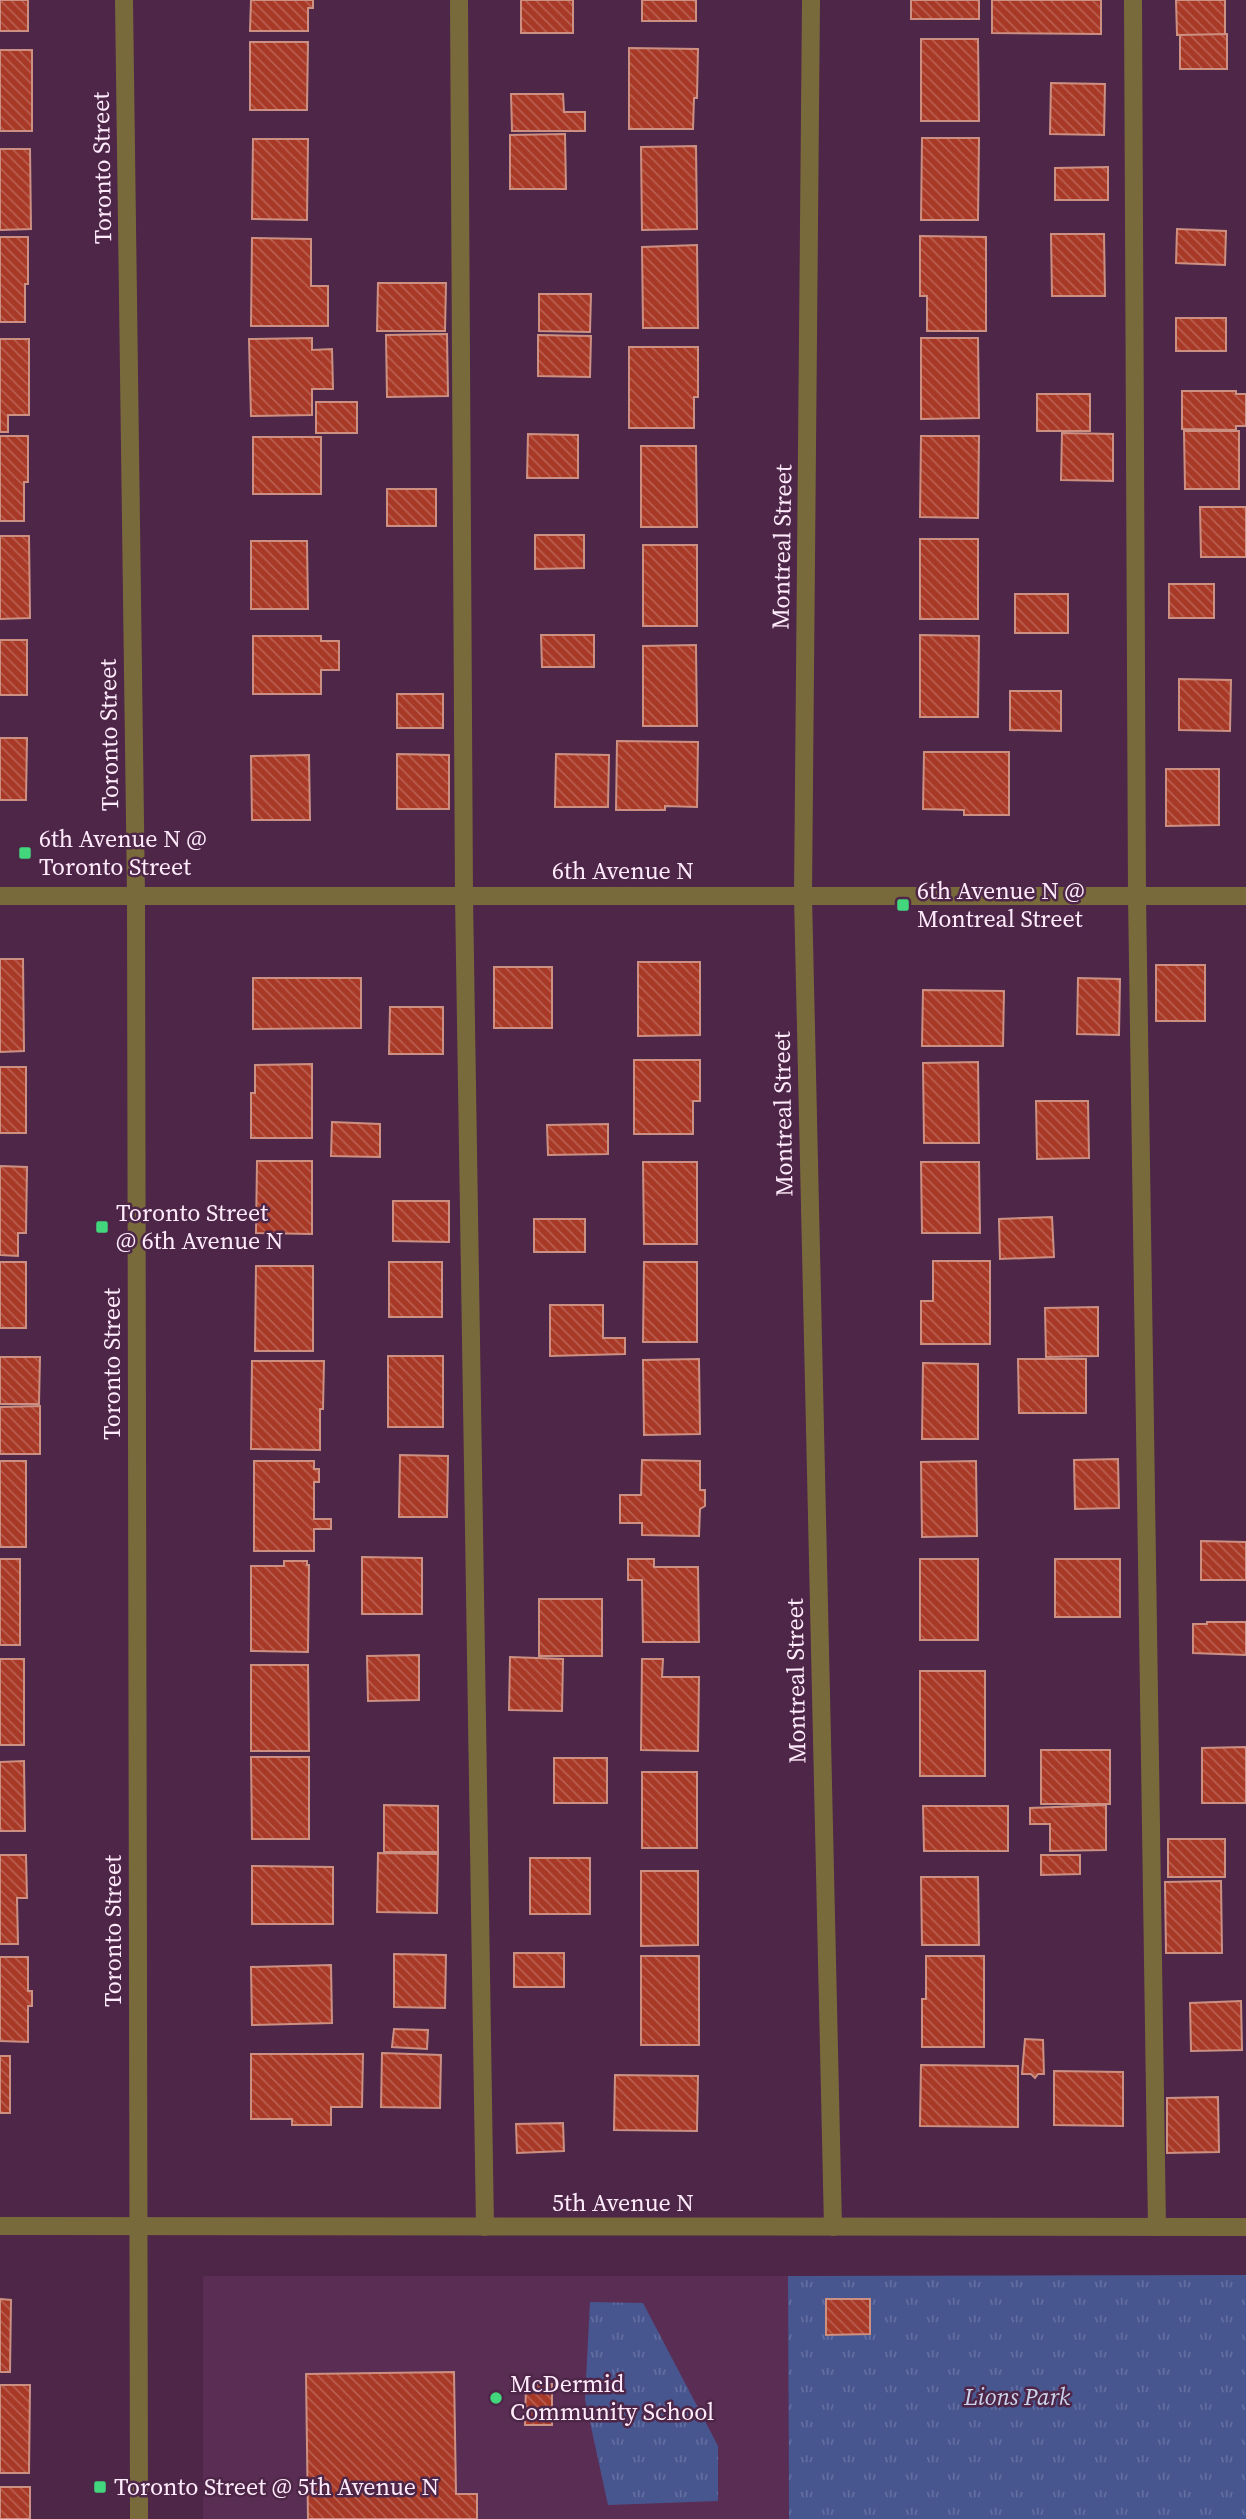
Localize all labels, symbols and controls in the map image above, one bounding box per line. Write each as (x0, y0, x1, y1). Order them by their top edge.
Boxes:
street label: Toronto Street (84, 91, 119, 244)
street label: Montreal Street (764, 464, 799, 630)
street label: Toronto Street (91, 658, 126, 811)
place label: 6th Avenue N @ Toronto Street (39, 822, 206, 883)
marker: 6th Avenue N @ Toronto Street (17, 845, 33, 861)
street label: 6th Avenue N (552, 854, 694, 887)
place label: 6th Avenue N @ Montreal Street (917, 874, 1084, 935)
marker: 6th Avenue N @ Montreal Street (895, 897, 911, 913)
street label: Montreal Street (765, 1031, 800, 1197)
place label: Toronto Street @ 6th Avenue N (116, 1196, 283, 1257)
marker: Toronto Street @ 6th Avenue N (94, 1219, 110, 1235)
street label: Toronto Street (95, 1288, 128, 1440)
street label: Montreal Street (778, 1598, 813, 1764)
street label: Toronto Street (96, 1855, 129, 2007)
street label: 5th Avenue N (552, 2186, 694, 2219)
place label: McDermid Community School (510, 2367, 714, 2428)
park label: Lions Park (963, 2380, 1071, 2413)
marker: McDermid Community School (488, 2390, 504, 2406)
place label: Toronto Street @ 5th Avenue N (114, 2470, 439, 2503)
marker: Toronto Street @ 5th Avenue N (92, 2479, 108, 2495)

